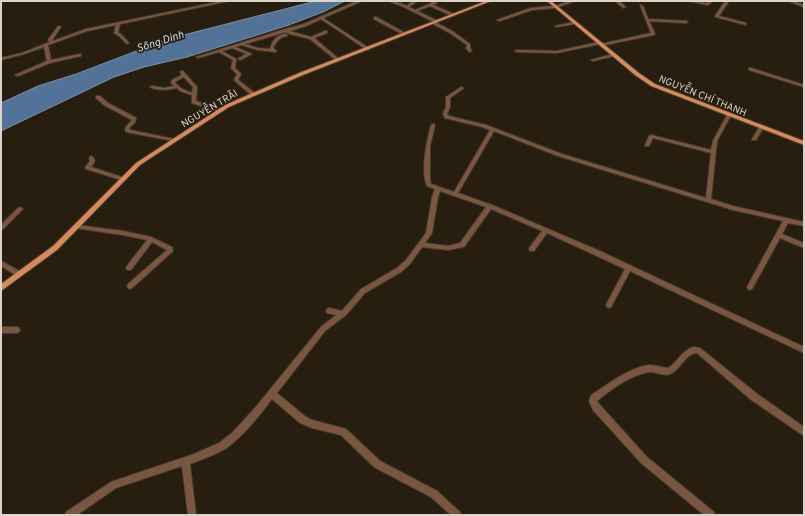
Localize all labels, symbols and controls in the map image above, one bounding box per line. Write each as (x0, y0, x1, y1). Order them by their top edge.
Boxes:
water label: Sông Dinh (135, 28, 186, 56)
street label: NGUYỄN CHÍ THANH (657, 71, 749, 120)
street label: NGUYỄN TRÃI (178, 86, 240, 131)

